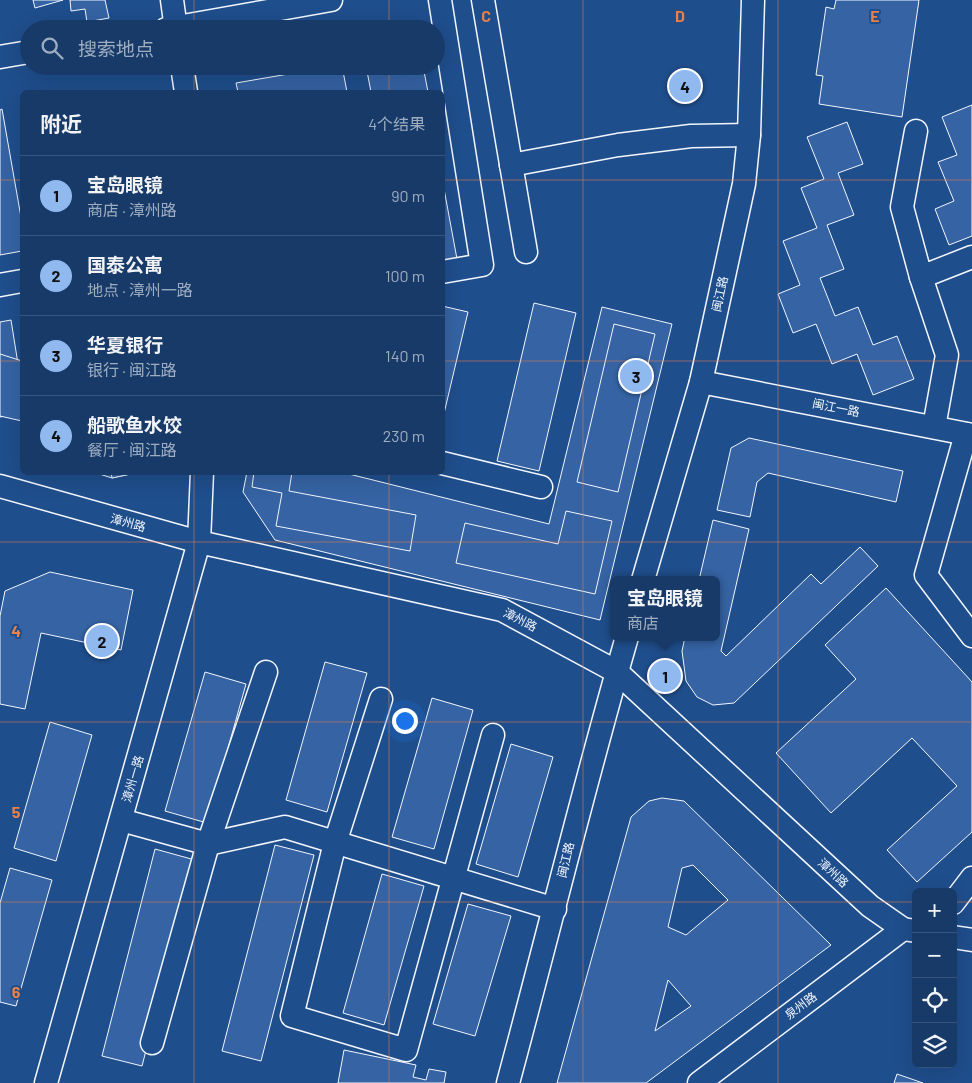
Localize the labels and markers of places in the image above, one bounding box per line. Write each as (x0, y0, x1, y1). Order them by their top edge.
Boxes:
pin: 4 (669, 67, 701, 105)
pin: 3 (620, 357, 652, 395)
pin: 2 (86, 622, 118, 660)
pin: 1 (649, 657, 681, 695)

